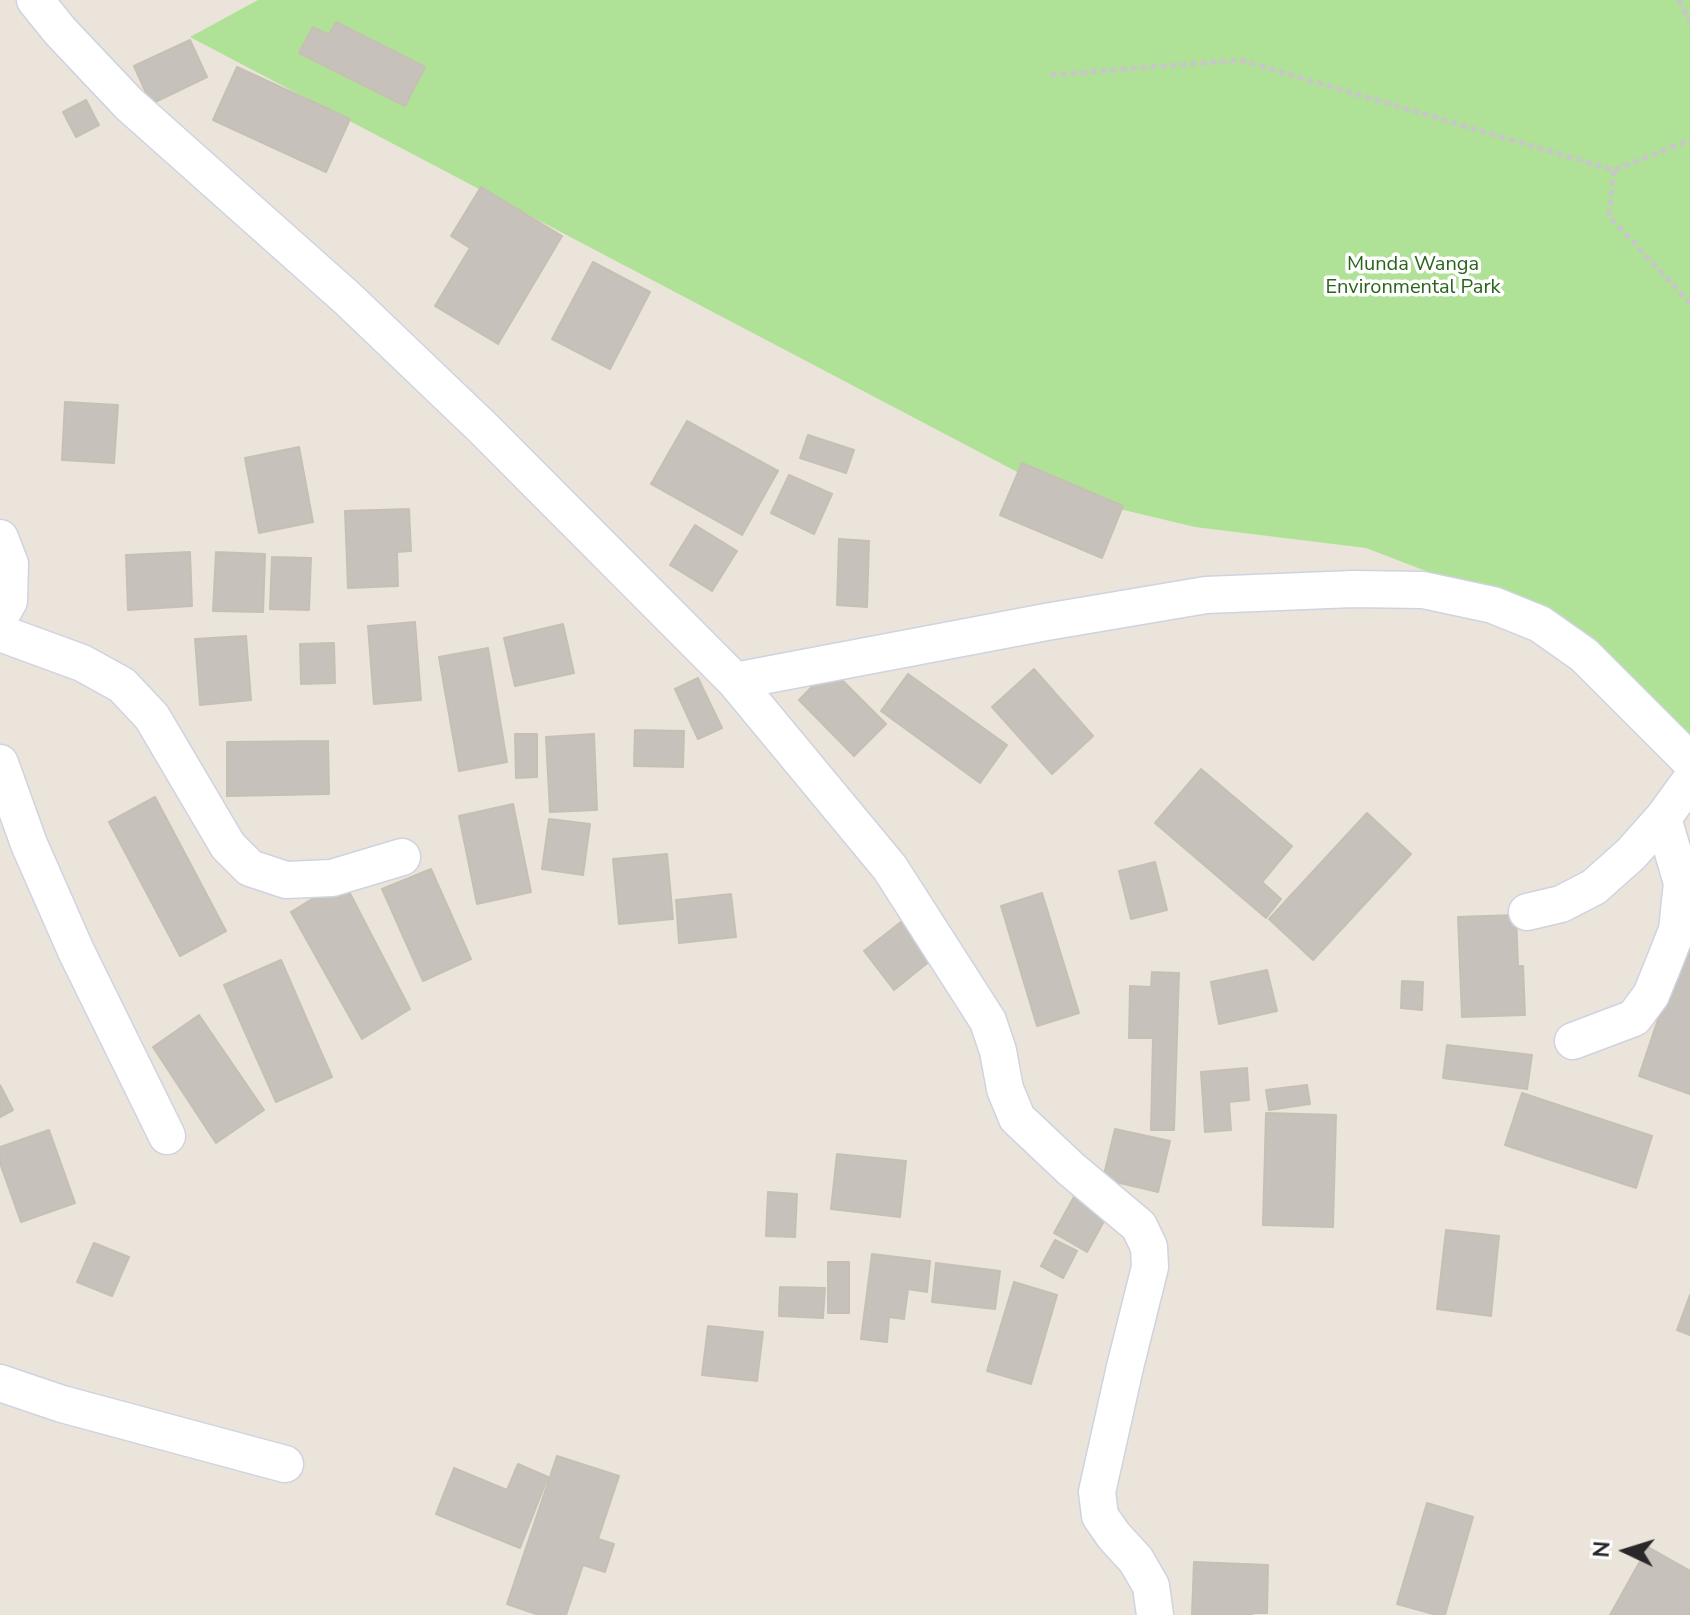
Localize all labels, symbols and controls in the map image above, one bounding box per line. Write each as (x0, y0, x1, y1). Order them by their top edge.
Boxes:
park label: Munda Wanga Environmental Park (1325, 253, 1501, 300)
north arrow (1586, 1511, 1666, 1591)
text: N (1587, 1540, 1618, 1559)

